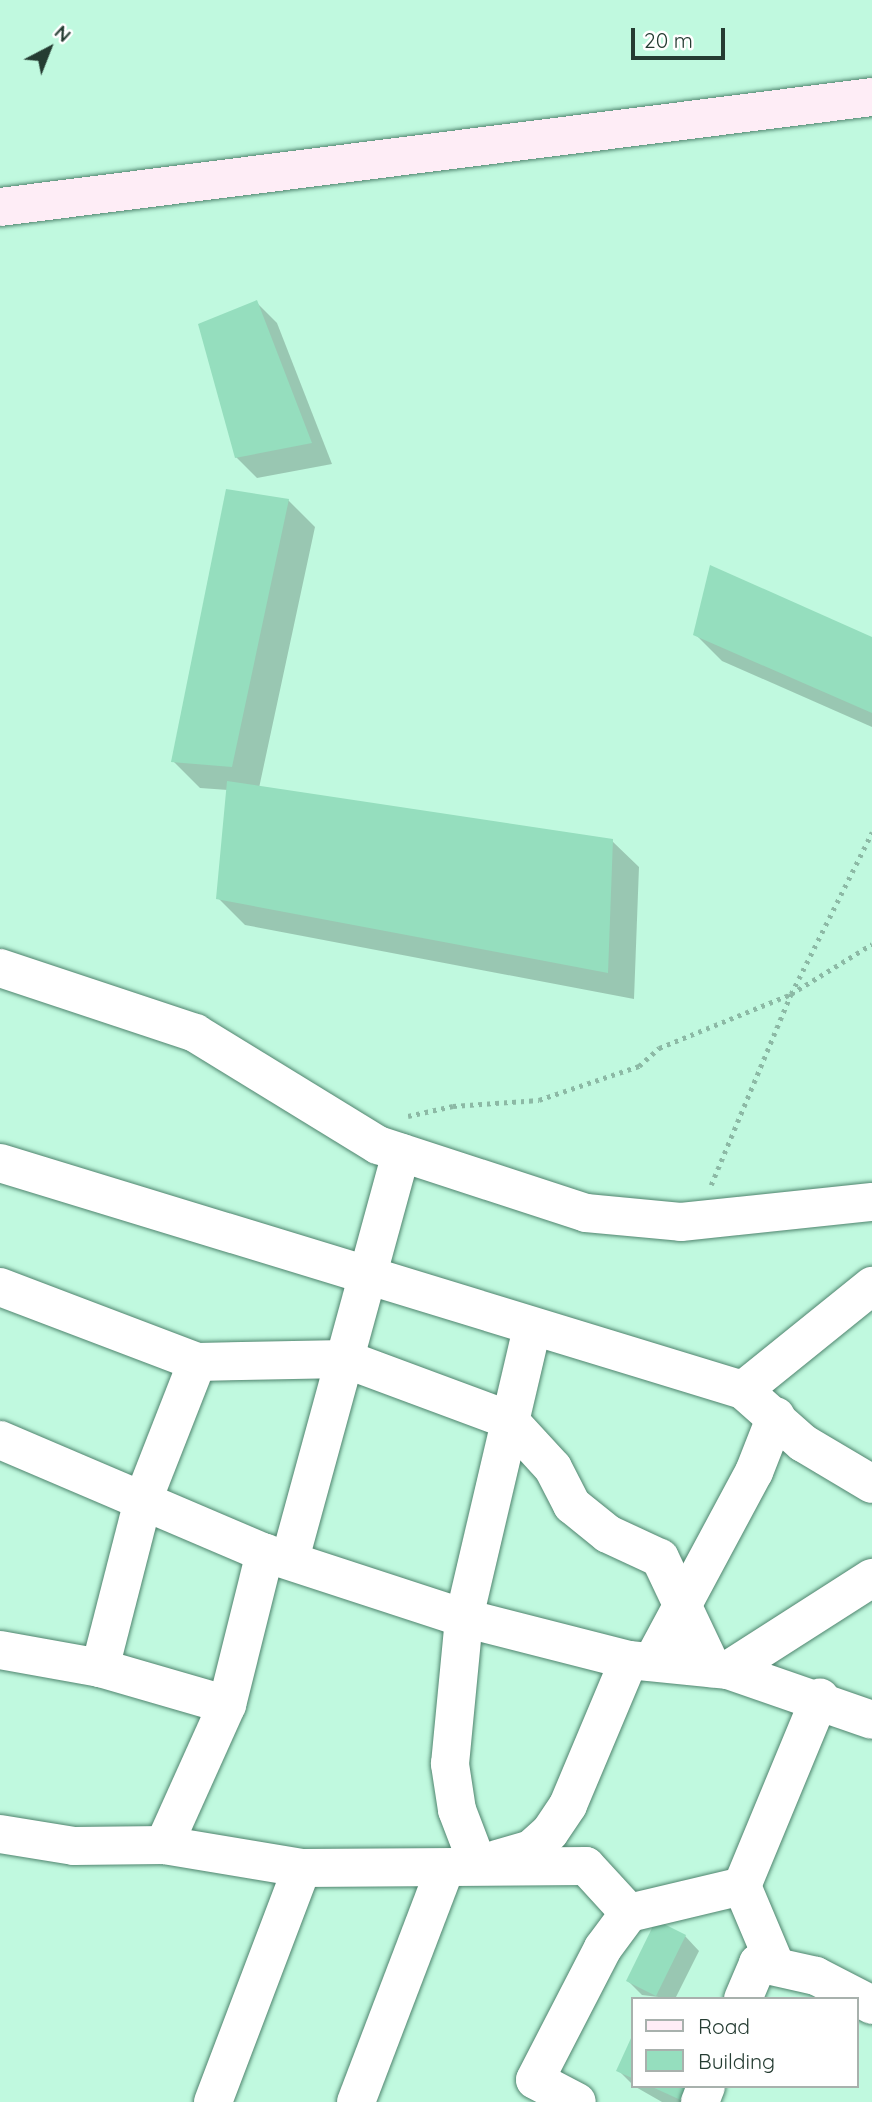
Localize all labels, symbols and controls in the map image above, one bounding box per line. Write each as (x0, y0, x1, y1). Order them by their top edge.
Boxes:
north arrow (14, 14, 84, 84)
scale bar (634, 14, 728, 58)
text: N (50, 20, 76, 47)
text: 20 m (644, 27, 693, 53)
legend (630, 1997, 858, 2088)
text: Road (698, 2013, 750, 2039)
text: Building (698, 2048, 775, 2074)

